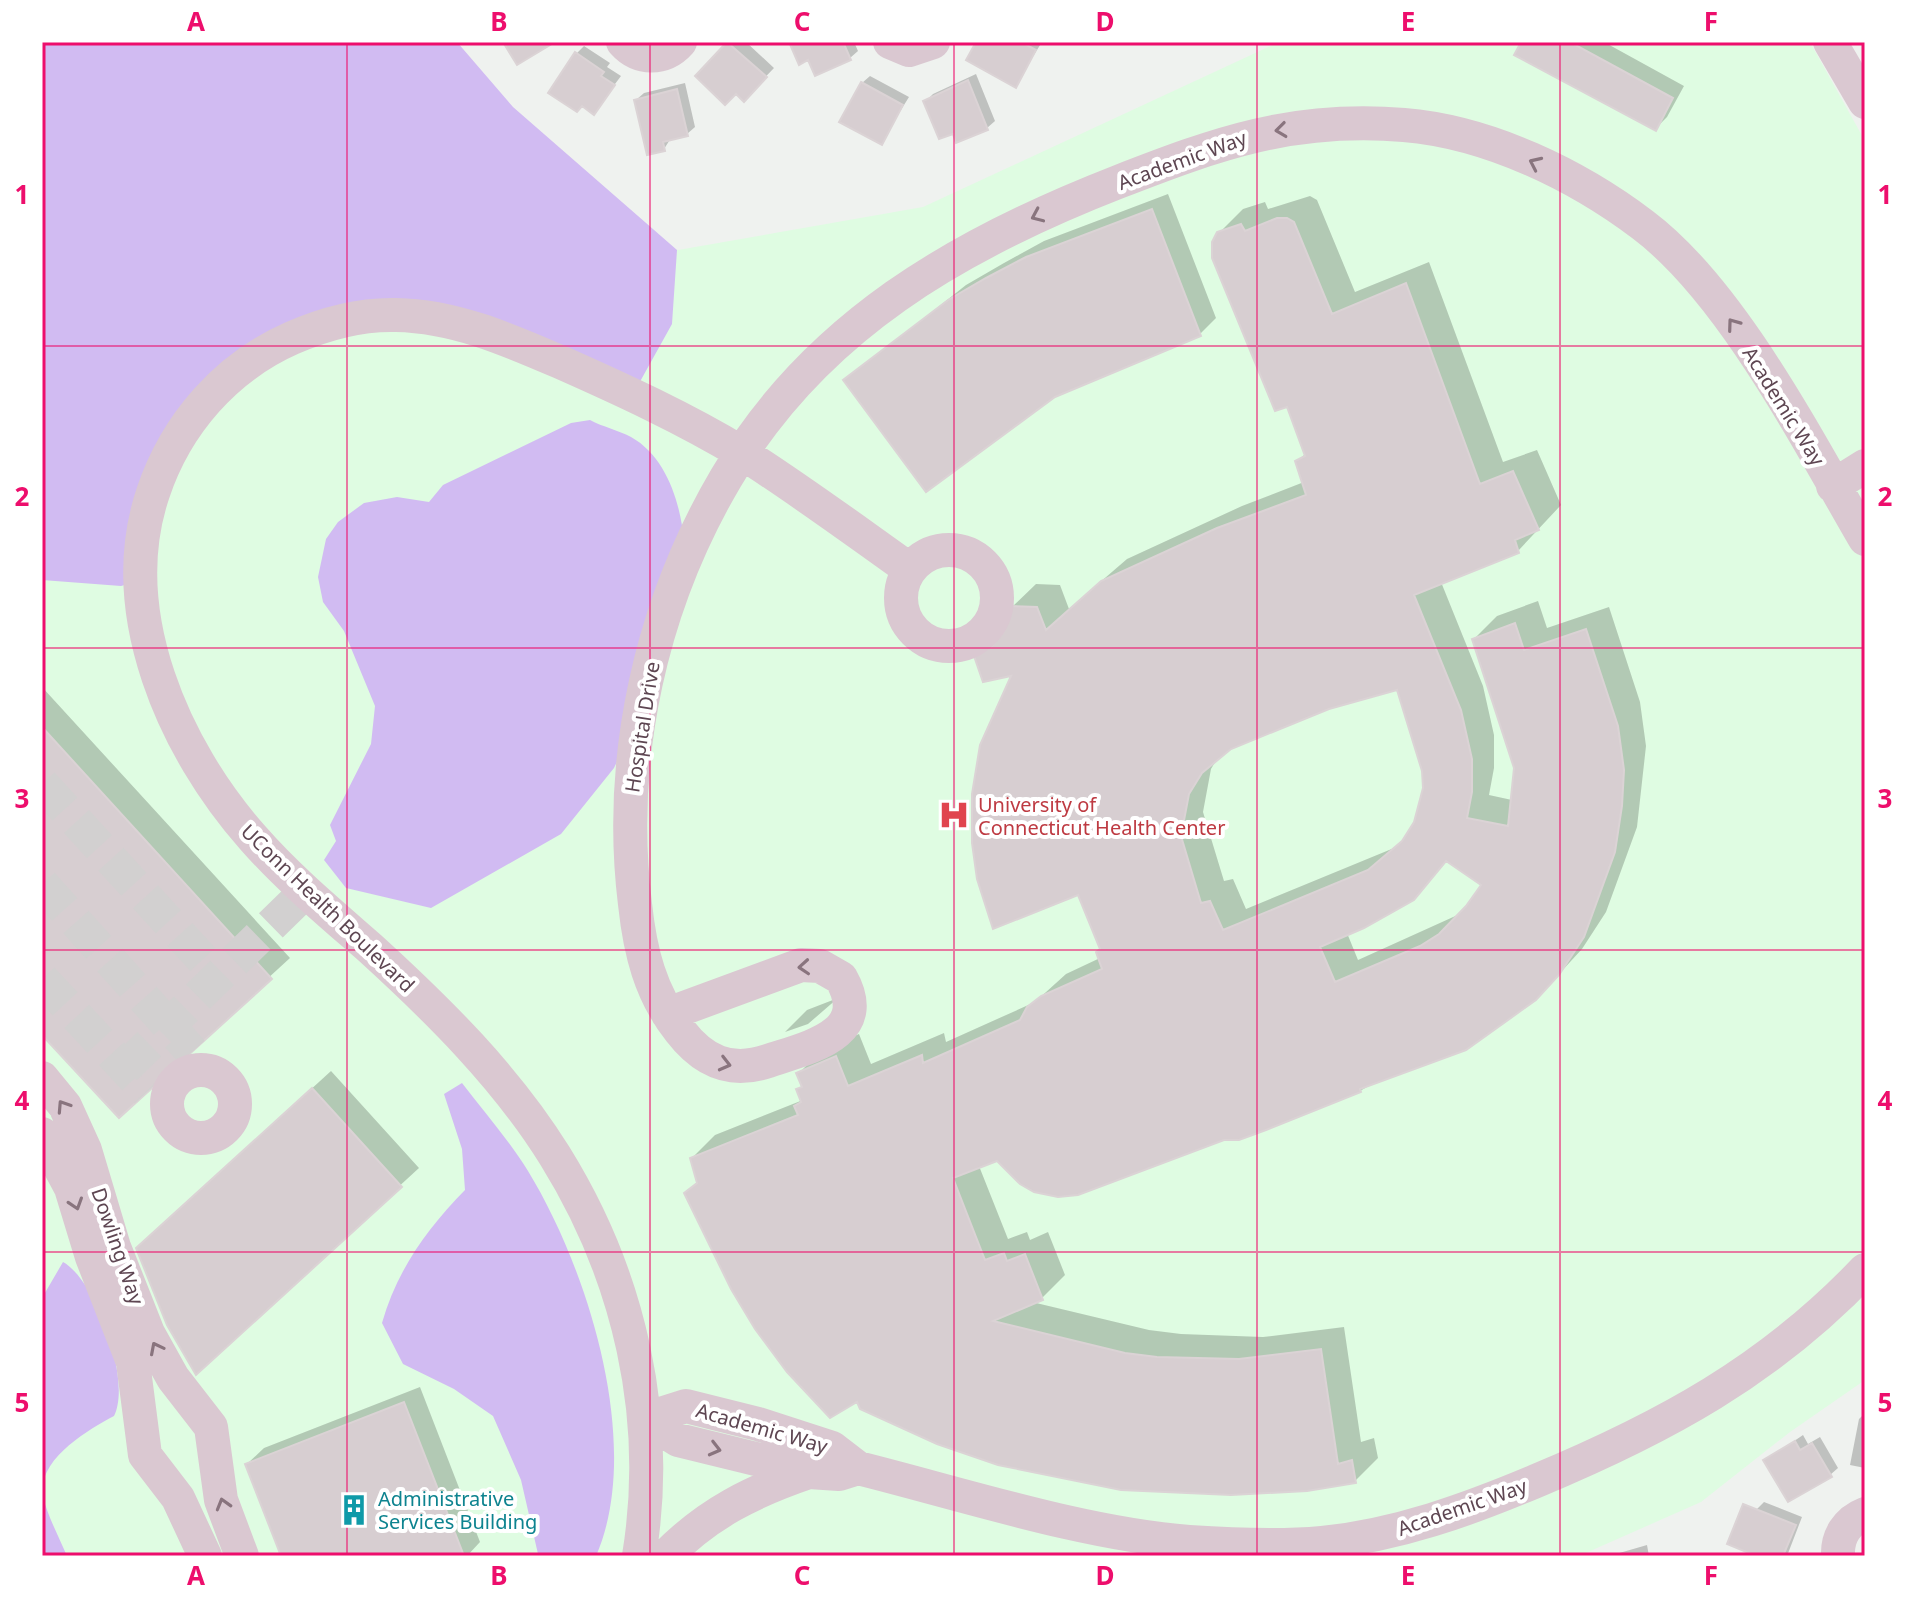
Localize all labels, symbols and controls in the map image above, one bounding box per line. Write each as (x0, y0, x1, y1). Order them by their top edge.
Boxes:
text: A (187, 3, 205, 39)
text: B (490, 3, 508, 39)
text: C (794, 3, 810, 39)
text: D (1095, 3, 1115, 39)
text: E (1401, 3, 1415, 39)
text: F (1704, 3, 1718, 39)
one-way arrow (1274, 121, 1288, 138)
street label: Academic Way (1114, 124, 1251, 196)
one-way arrow (1529, 156, 1543, 172)
text: 1 (15, 176, 29, 212)
text: 1 (1878, 176, 1892, 212)
one-way arrow (1030, 207, 1045, 223)
one-way arrow (1728, 319, 1743, 333)
street label: Academic Way (1737, 341, 1832, 471)
text: 2 (15, 478, 30, 514)
text: 2 (1878, 478, 1893, 514)
street label: Hospital Drive (618, 660, 666, 794)
text: 3 (15, 780, 29, 816)
text: 3 (1878, 780, 1892, 816)
place label: University of Connecticut Health Center (978, 791, 1225, 841)
hospital icon: University of Connecticut Health Center (937, 798, 971, 832)
street label: UConn Health Boulevard (235, 818, 421, 998)
one-way arrow (798, 958, 811, 975)
one-way arrow (718, 1054, 731, 1071)
text: 4 (15, 1082, 30, 1118)
text: 4 (1878, 1082, 1893, 1118)
one-way arrow (58, 1100, 73, 1114)
street label: Dowling Way (85, 1184, 151, 1309)
one-way arrow (66, 1196, 82, 1210)
one-way arrow (150, 1341, 165, 1356)
text: 5 (15, 1384, 29, 1420)
text: 5 (1878, 1384, 1892, 1420)
street label: Academic Way (693, 1396, 832, 1460)
one-way arrow (708, 1439, 722, 1456)
street label: Academic Way (1394, 1472, 1531, 1542)
place label: Administrative Services Building (378, 1485, 537, 1535)
building icon: Administrative Services Building (337, 1493, 371, 1527)
one-way arrow (216, 1497, 232, 1511)
text: A (187, 1557, 205, 1593)
text: B (490, 1557, 508, 1593)
text: C (794, 1557, 810, 1593)
text: D (1095, 1557, 1115, 1593)
text: E (1401, 1557, 1415, 1593)
text: F (1704, 1557, 1718, 1593)

